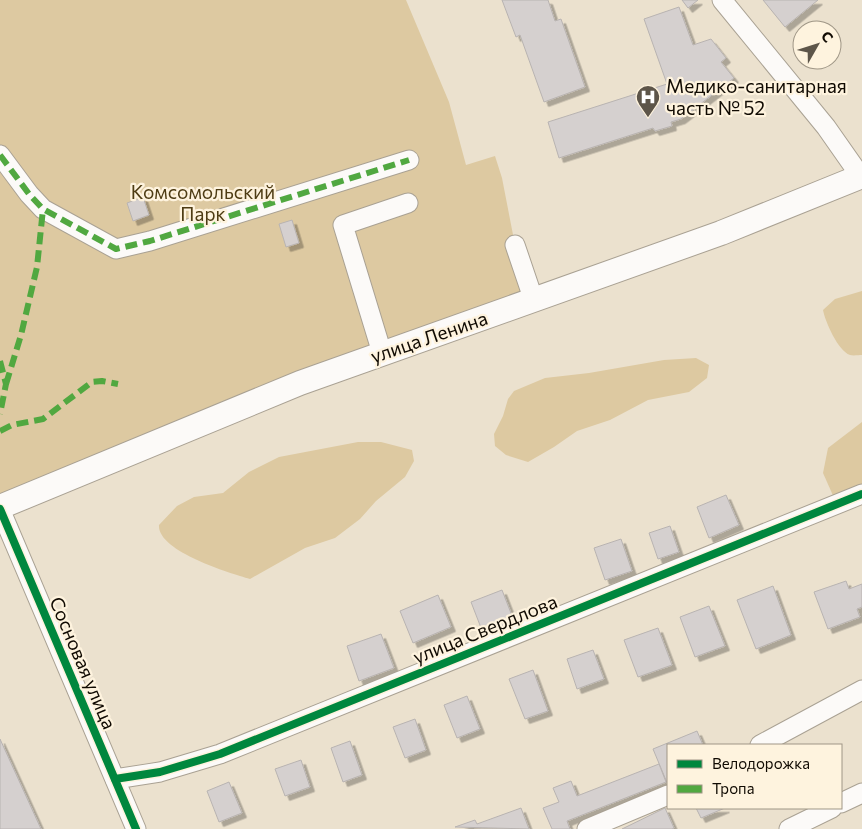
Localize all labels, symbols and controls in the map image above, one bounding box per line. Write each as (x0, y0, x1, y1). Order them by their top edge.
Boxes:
north arrow (792, 20, 842, 70)
text: С (818, 27, 837, 46)
place label: Медико-санитарная часть № 52 (666, 74, 847, 119)
hospital icon: Медико-санитарная часть № 52 (635, 84, 661, 118)
park label: Комсомольский Парк (131, 180, 275, 225)
street label: улица Ленина (367, 306, 490, 367)
street label: улица Свердлова (409, 589, 560, 668)
street label: Сосновая улица (45, 593, 122, 732)
legend (667, 744, 842, 809)
text: Велодорожка (712, 754, 810, 772)
text: Тропа (712, 779, 754, 797)

